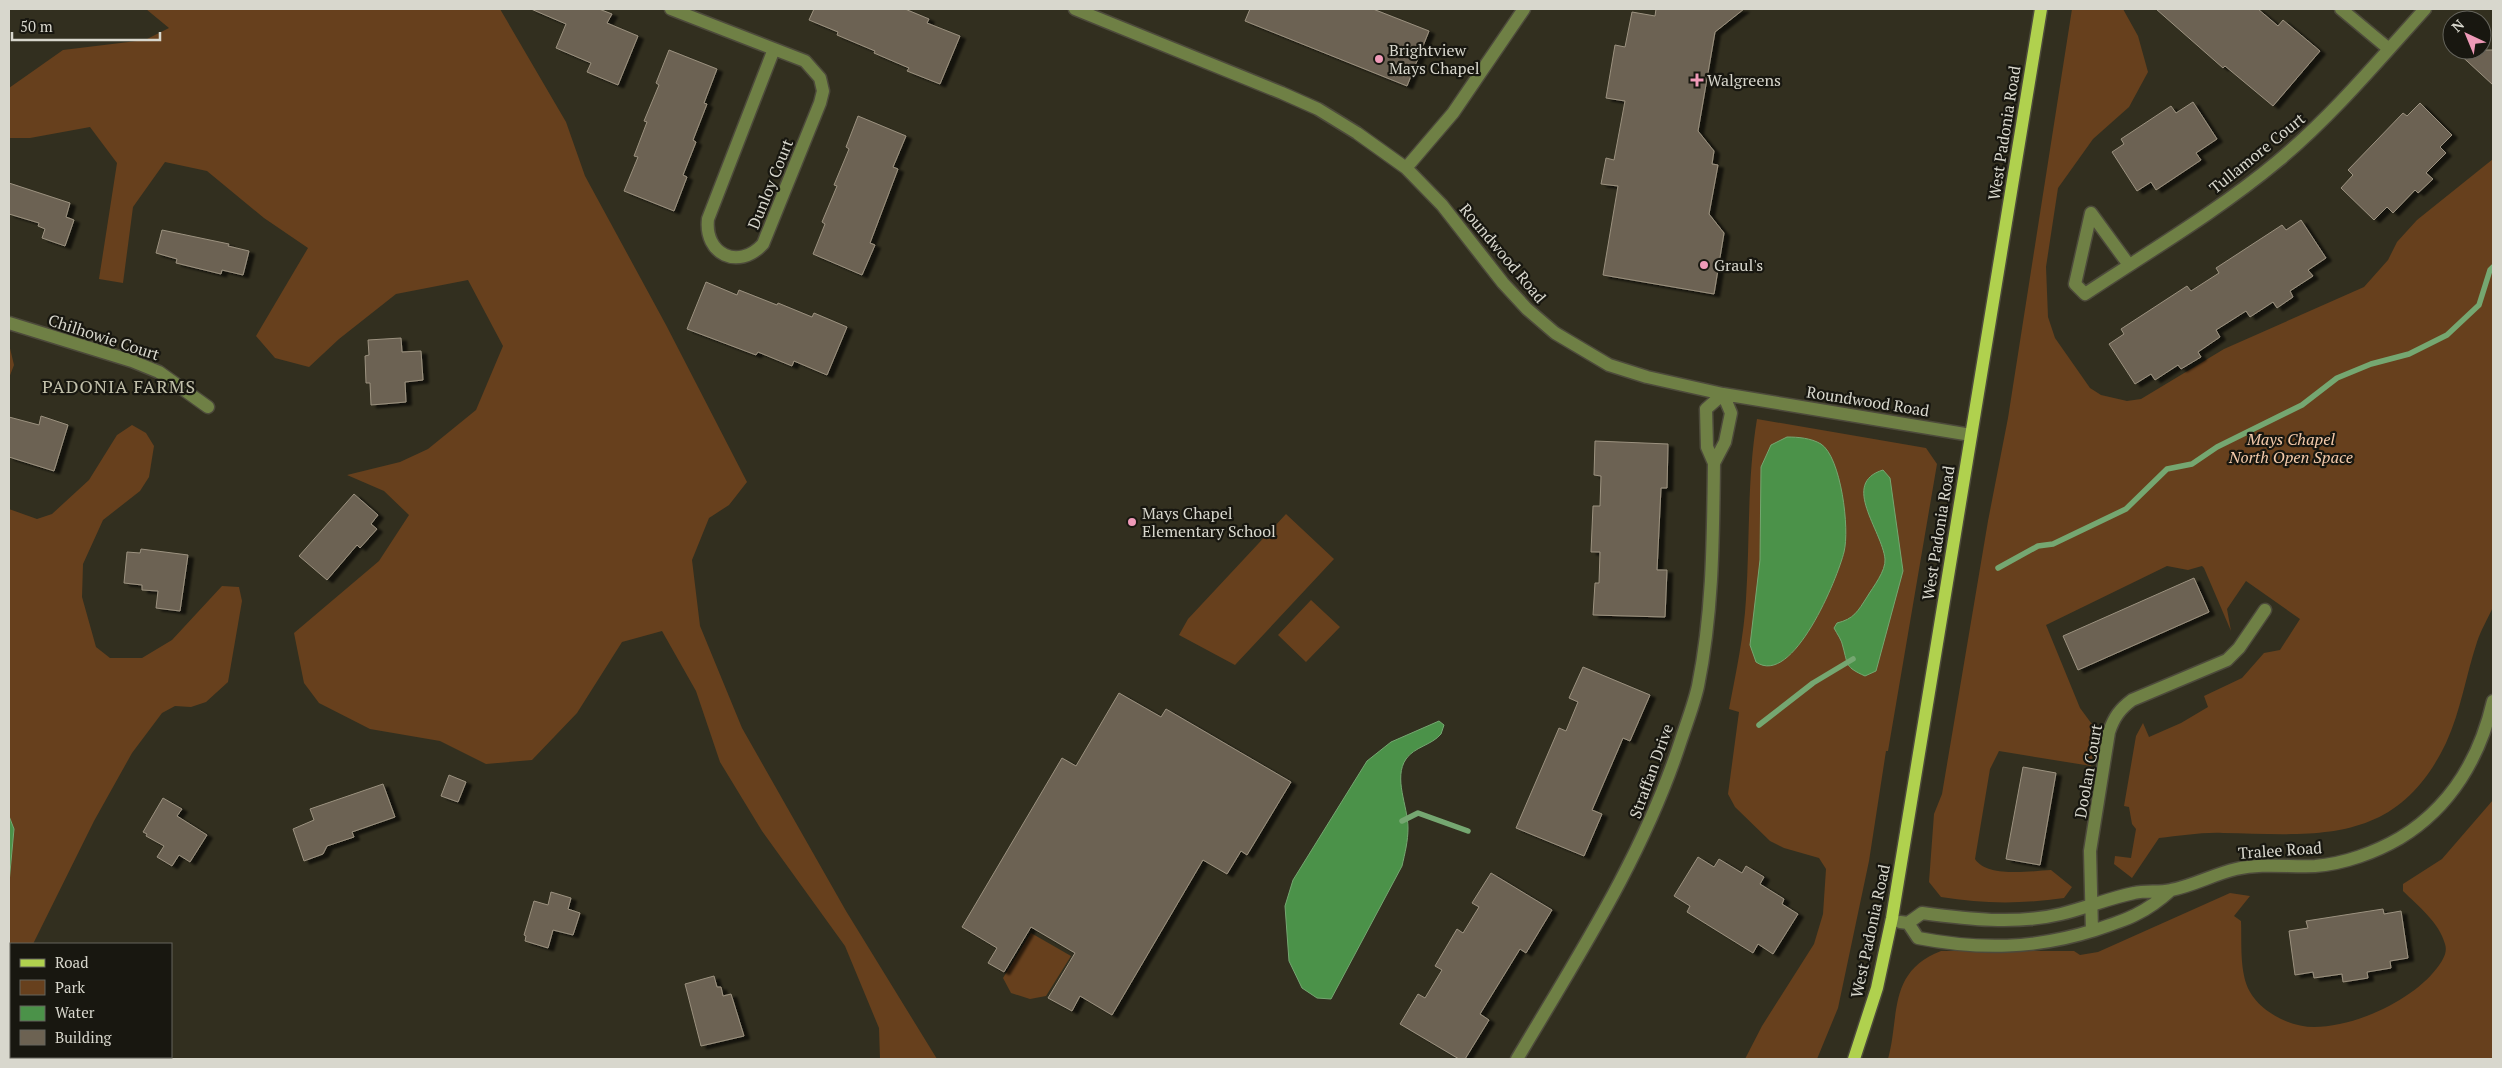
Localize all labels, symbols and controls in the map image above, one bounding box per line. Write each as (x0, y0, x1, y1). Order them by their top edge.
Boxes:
scale bar (12, 10, 160, 42)
north arrow (2442, 10, 2492, 60)
text: N (2447, 15, 2468, 36)
text: 50 m (20, 16, 53, 36)
place label: Brightview Mays Chapel (1389, 39, 1480, 79)
marker: Brightview Mays Chapel (1373, 53, 1385, 65)
street label: West Padonia Road (1982, 64, 2026, 202)
place label: Walgreens (1707, 69, 1781, 91)
marker: Walgreens (1691, 74, 1703, 86)
street label: Tullamore Court (2205, 108, 2309, 198)
street label: Dunloy Court (742, 136, 798, 232)
street label: Roundwood Road (1455, 198, 1551, 308)
place label: Graul's (1714, 254, 1763, 276)
marker: Graul's (1698, 259, 1710, 271)
street label: Chilhowie Court (46, 309, 163, 365)
district label: PADONIA FARMS (42, 374, 196, 398)
street label: Roundwood Road (1805, 380, 1931, 422)
park label: Mays Chapel North Open Space (2228, 428, 2353, 468)
street label: West Padonia Road (1916, 464, 1960, 602)
place label: Mays Chapel Elementary School (1142, 502, 1276, 542)
marker: Mays Chapel Elementary School (1126, 516, 1138, 528)
street label: Straffan Drive (1624, 721, 1678, 821)
street label: Doolan Court (2069, 722, 2107, 820)
street label: Tralee Road (2237, 836, 2323, 864)
street label: West Padonia Road (1845, 862, 1895, 1000)
legend (10, 943, 172, 1058)
text: Road (55, 952, 88, 972)
text: Park (55, 977, 85, 997)
text: Water (55, 1002, 95, 1022)
text: Building (55, 1027, 113, 1047)

